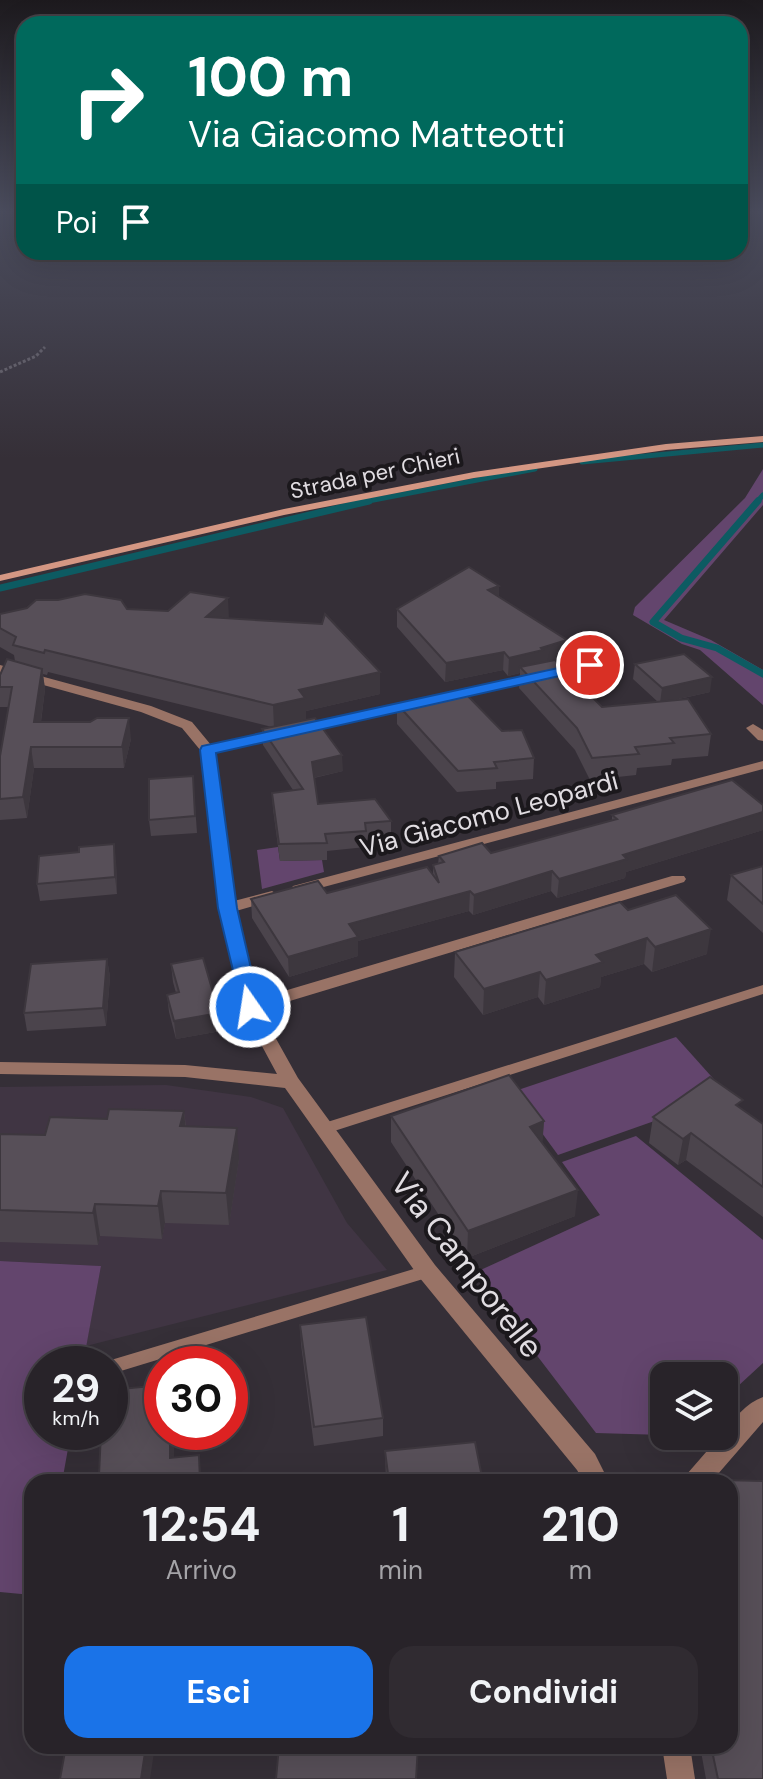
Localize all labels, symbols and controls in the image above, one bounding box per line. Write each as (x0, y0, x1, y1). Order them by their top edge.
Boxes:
text: 100 m (188, 40, 353, 113)
icon: right (56, 48, 160, 152)
text: Via Giacomo Matteotti (188, 111, 565, 158)
icon: arrive (114, 200, 158, 244)
text: Poi (56, 203, 98, 242)
street label: Strada per Chieri (287, 441, 463, 506)
pin (556, 631, 624, 699)
icon: arrive (568, 643, 612, 687)
street label: Via Giacomo Leopardi (356, 763, 622, 865)
position arrow (208, 965, 292, 1049)
street label: Via Camporelle (381, 1164, 553, 1366)
speed limit sign: 30 (144, 1346, 248, 1450)
text: 29 (52, 1362, 100, 1414)
map controls (650, 1362, 738, 1450)
button: layers (650, 1362, 738, 1450)
text: km/h (52, 1405, 100, 1431)
text: 12:54 (142, 1493, 260, 1556)
text: 1 (392, 1493, 409, 1556)
text: 210 (541, 1493, 620, 1556)
text: Arrivo (166, 1553, 237, 1587)
text: min (379, 1553, 423, 1587)
text: m (569, 1553, 592, 1587)
button: Esci (64, 1646, 373, 1738)
button: Condividi (389, 1646, 698, 1738)

